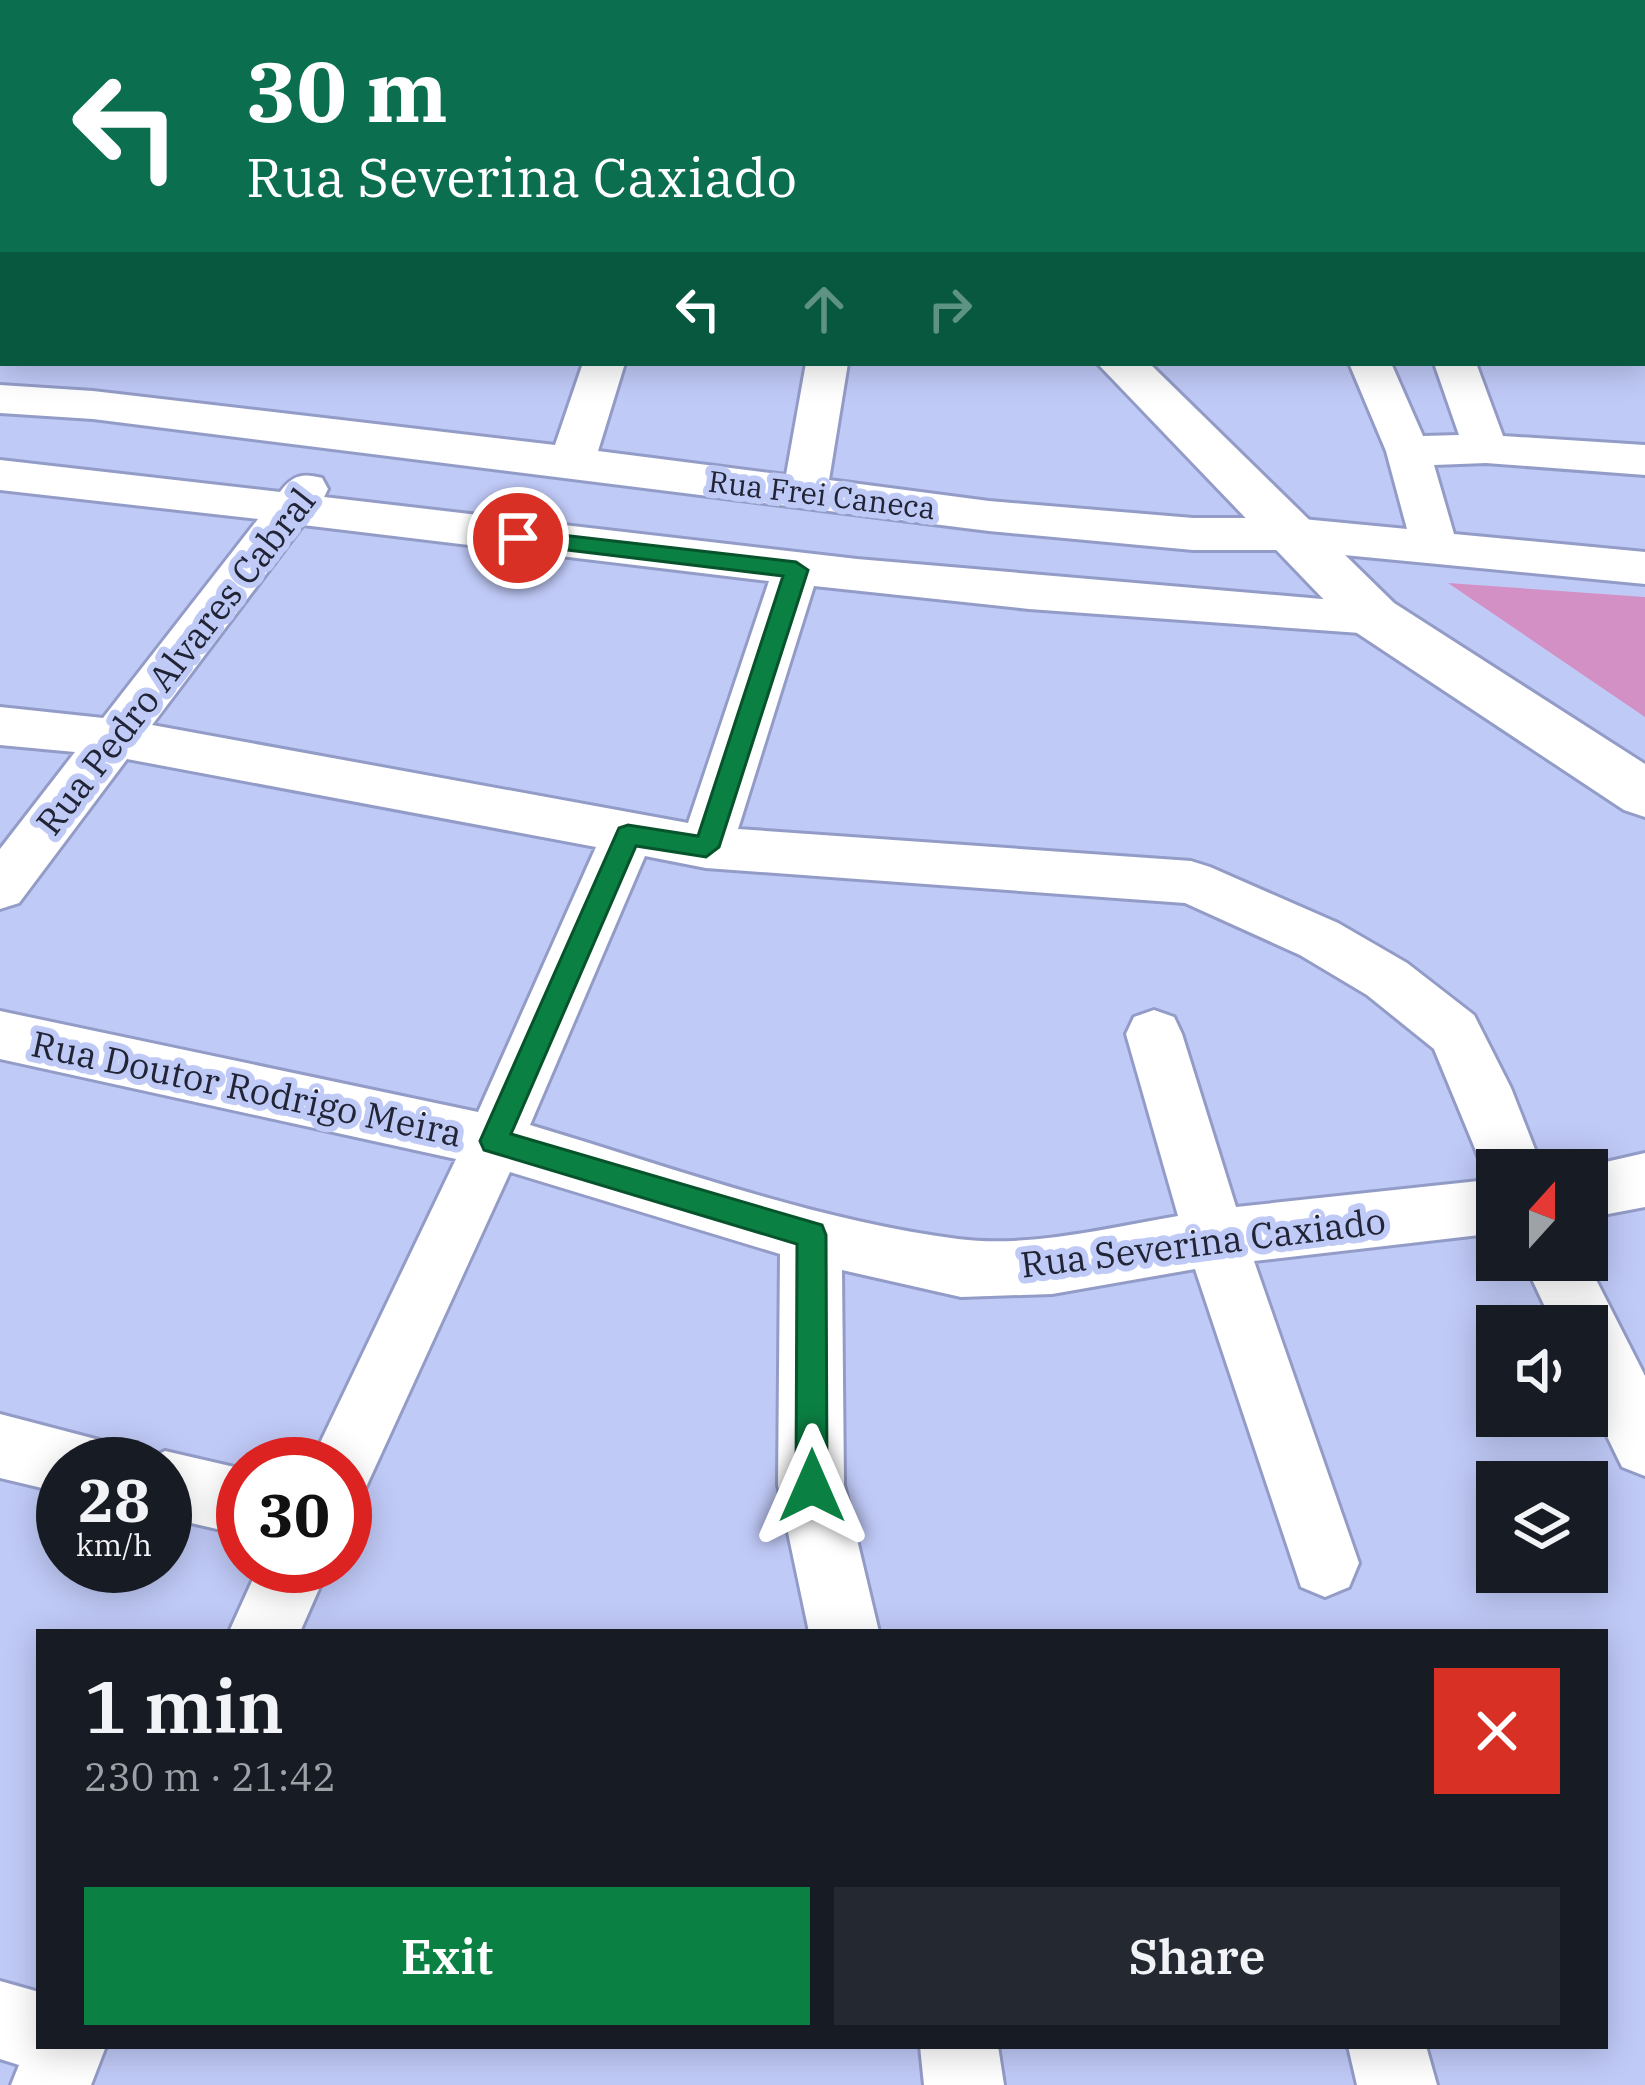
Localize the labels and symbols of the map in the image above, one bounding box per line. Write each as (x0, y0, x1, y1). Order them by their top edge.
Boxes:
street label: Rua Frei Caneca (706, 461, 938, 527)
street label: Rua Pedro Alvares Cabral (25, 478, 325, 844)
pin (467, 487, 569, 589)
street label: Rua Doutor Rodrigo Meira (28, 1019, 466, 1157)
north arrow (1476, 1149, 1608, 1281)
street label: Rua Severina Caxiado (1018, 1196, 1388, 1288)
position arrow (749, 1423, 875, 1549)
speed limit sign: 30 (216, 1437, 372, 1593)

